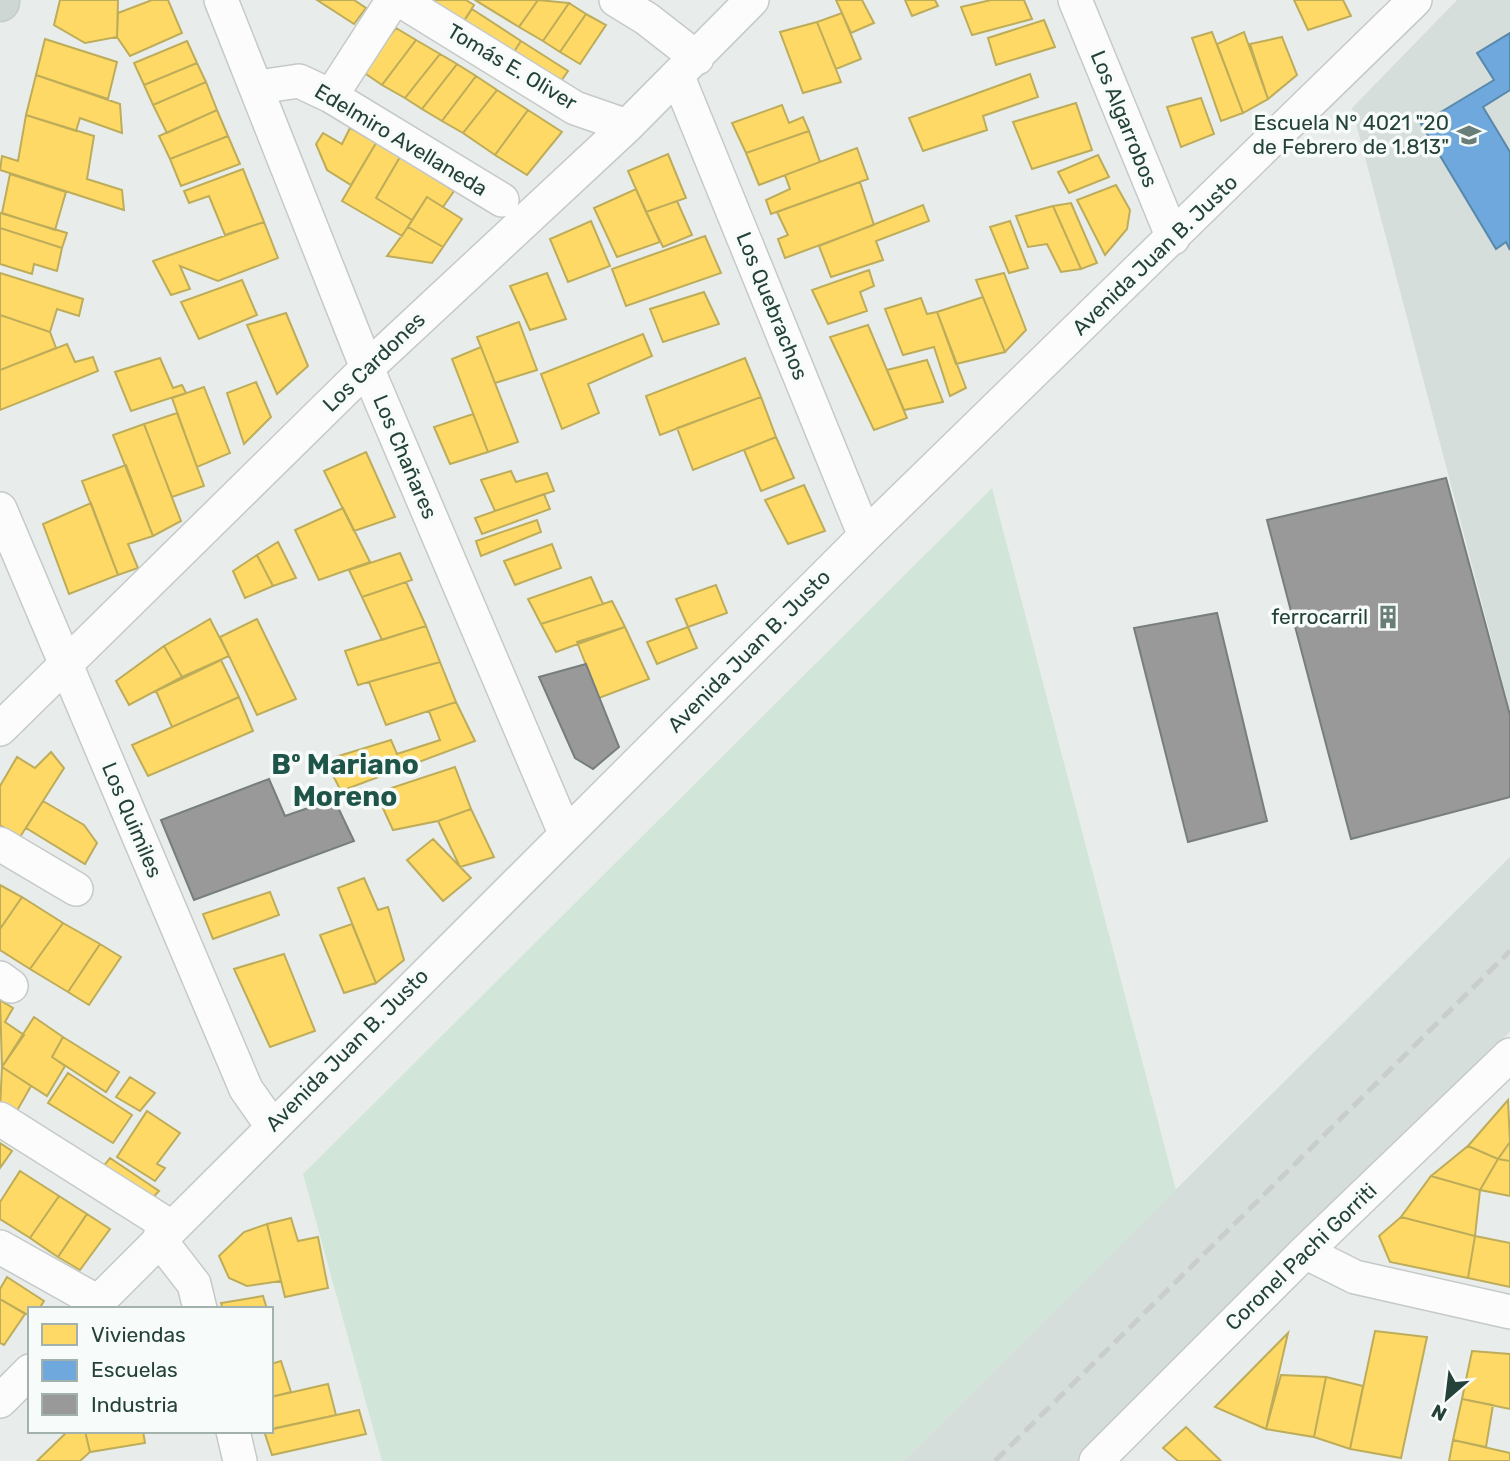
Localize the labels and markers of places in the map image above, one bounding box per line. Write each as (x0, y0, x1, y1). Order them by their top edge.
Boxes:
place label: Escuela N° 4021 "20 de Febrero de 1.813" (1253, 110, 1449, 159)
school or university icon: Escuela N° 4021 "20 de Febrero de 1.813" (1455, 121, 1483, 149)
building icon: ferrocarril (1374, 603, 1402, 631)
place label: ferrocarril (1271, 604, 1368, 629)

